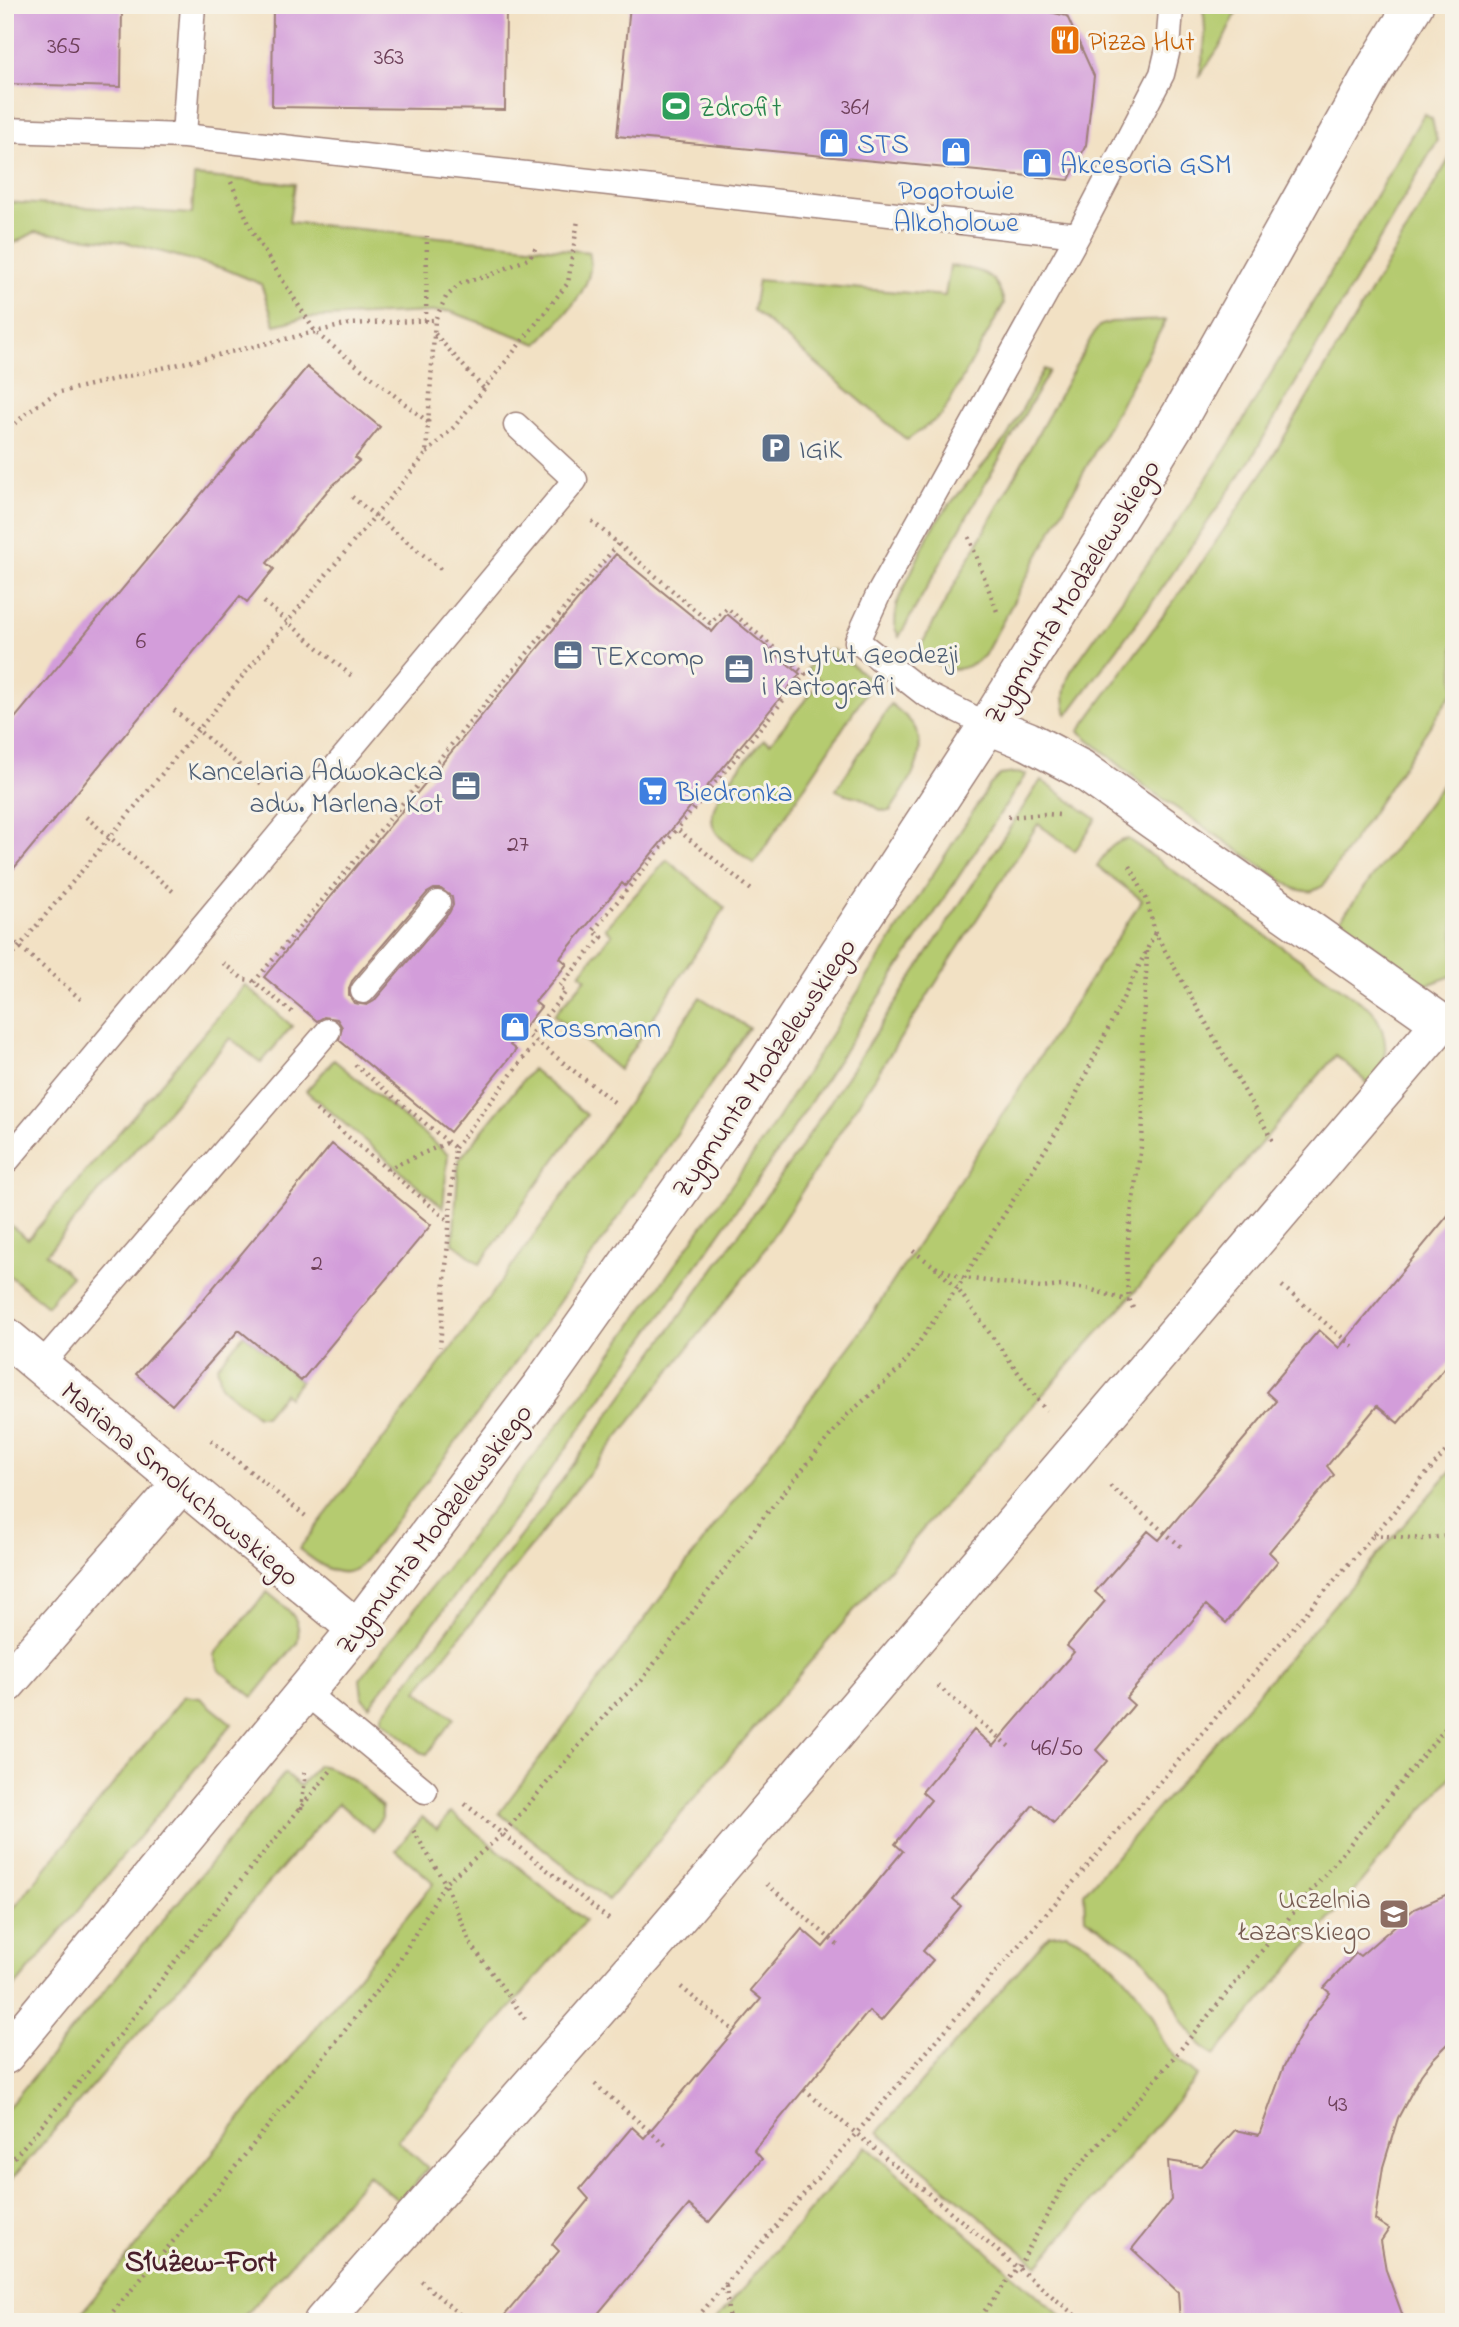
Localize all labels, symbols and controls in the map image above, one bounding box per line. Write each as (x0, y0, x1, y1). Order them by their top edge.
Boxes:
restaurant icon: Pizza Hut (1048, 23, 1082, 57)
place label: Pizza Hut (1088, 23, 1195, 64)
house number: 365 (47, 30, 81, 65)
house number: 363 (374, 41, 404, 76)
sports icon: Zdrofit (659, 89, 693, 123)
place label: Zdrofit (699, 89, 781, 130)
house number: 361 (841, 91, 869, 126)
shop icon: STS (817, 126, 851, 160)
place label: STS (857, 126, 909, 167)
shop icon: Pogotowie Alkoholowe (939, 135, 973, 169)
shop icon: Akcesoria GSM (1020, 146, 1054, 180)
place label: Akcesoria GSM (1060, 146, 1232, 187)
place label: Pogotowie Alkoholowe (893, 172, 1019, 245)
parking icon: IGiK (759, 431, 793, 465)
place label: IGiK (799, 431, 842, 472)
street label: Zygmunta Modzelewskiego (976, 452, 1172, 733)
house number: 6 (136, 625, 147, 660)
place label: Instytut Geodezji i Kartografii (762, 636, 959, 709)
office icon: TEXcomp (551, 638, 585, 672)
place label: TEXcomp (591, 638, 704, 679)
office icon: Instytut Geodezji i Kartografii (722, 652, 756, 686)
place label: Kancelaria Adwokacka adw. Marlena Kot (188, 753, 443, 826)
office icon: Kancelaria Adwokacka adw. Marlena Kot (449, 769, 483, 803)
supermarket icon: Biedronka (636, 774, 670, 808)
place label: Biedronka (675, 774, 793, 815)
house number: 27 (507, 828, 529, 863)
street label: Zygmunta Modzelewskiego (663, 931, 868, 1207)
shop icon: Rossmann (498, 1010, 532, 1044)
place label: Rossmann (538, 1010, 661, 1051)
house number: 2 (311, 1247, 323, 1282)
street label: Mariana Smoluchowskiego (50, 1373, 307, 1598)
street label: Zygmunta Modzelewskiego (327, 1396, 544, 1664)
house number: 46/50 (1031, 1732, 1083, 1767)
place label: Uczelnia Łazarskiego (1238, 1881, 1371, 1954)
school or university icon: Uczelnia Łazarskiego (1377, 1897, 1411, 1931)
house number: 43 (1328, 2088, 1348, 2123)
district label: Służew-Fort (125, 2242, 278, 2286)

